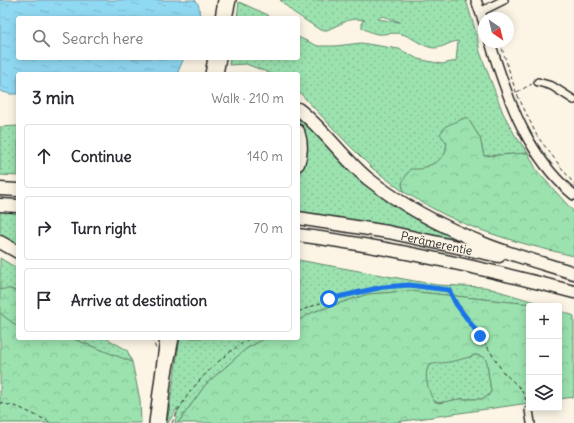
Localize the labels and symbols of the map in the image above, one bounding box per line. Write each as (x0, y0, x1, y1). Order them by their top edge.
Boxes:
north arrow (478, 12, 514, 48)
street label: Perämerentie (400, 228, 474, 258)
route start (320, 290, 338, 308)
route end (471, 327, 489, 345)

